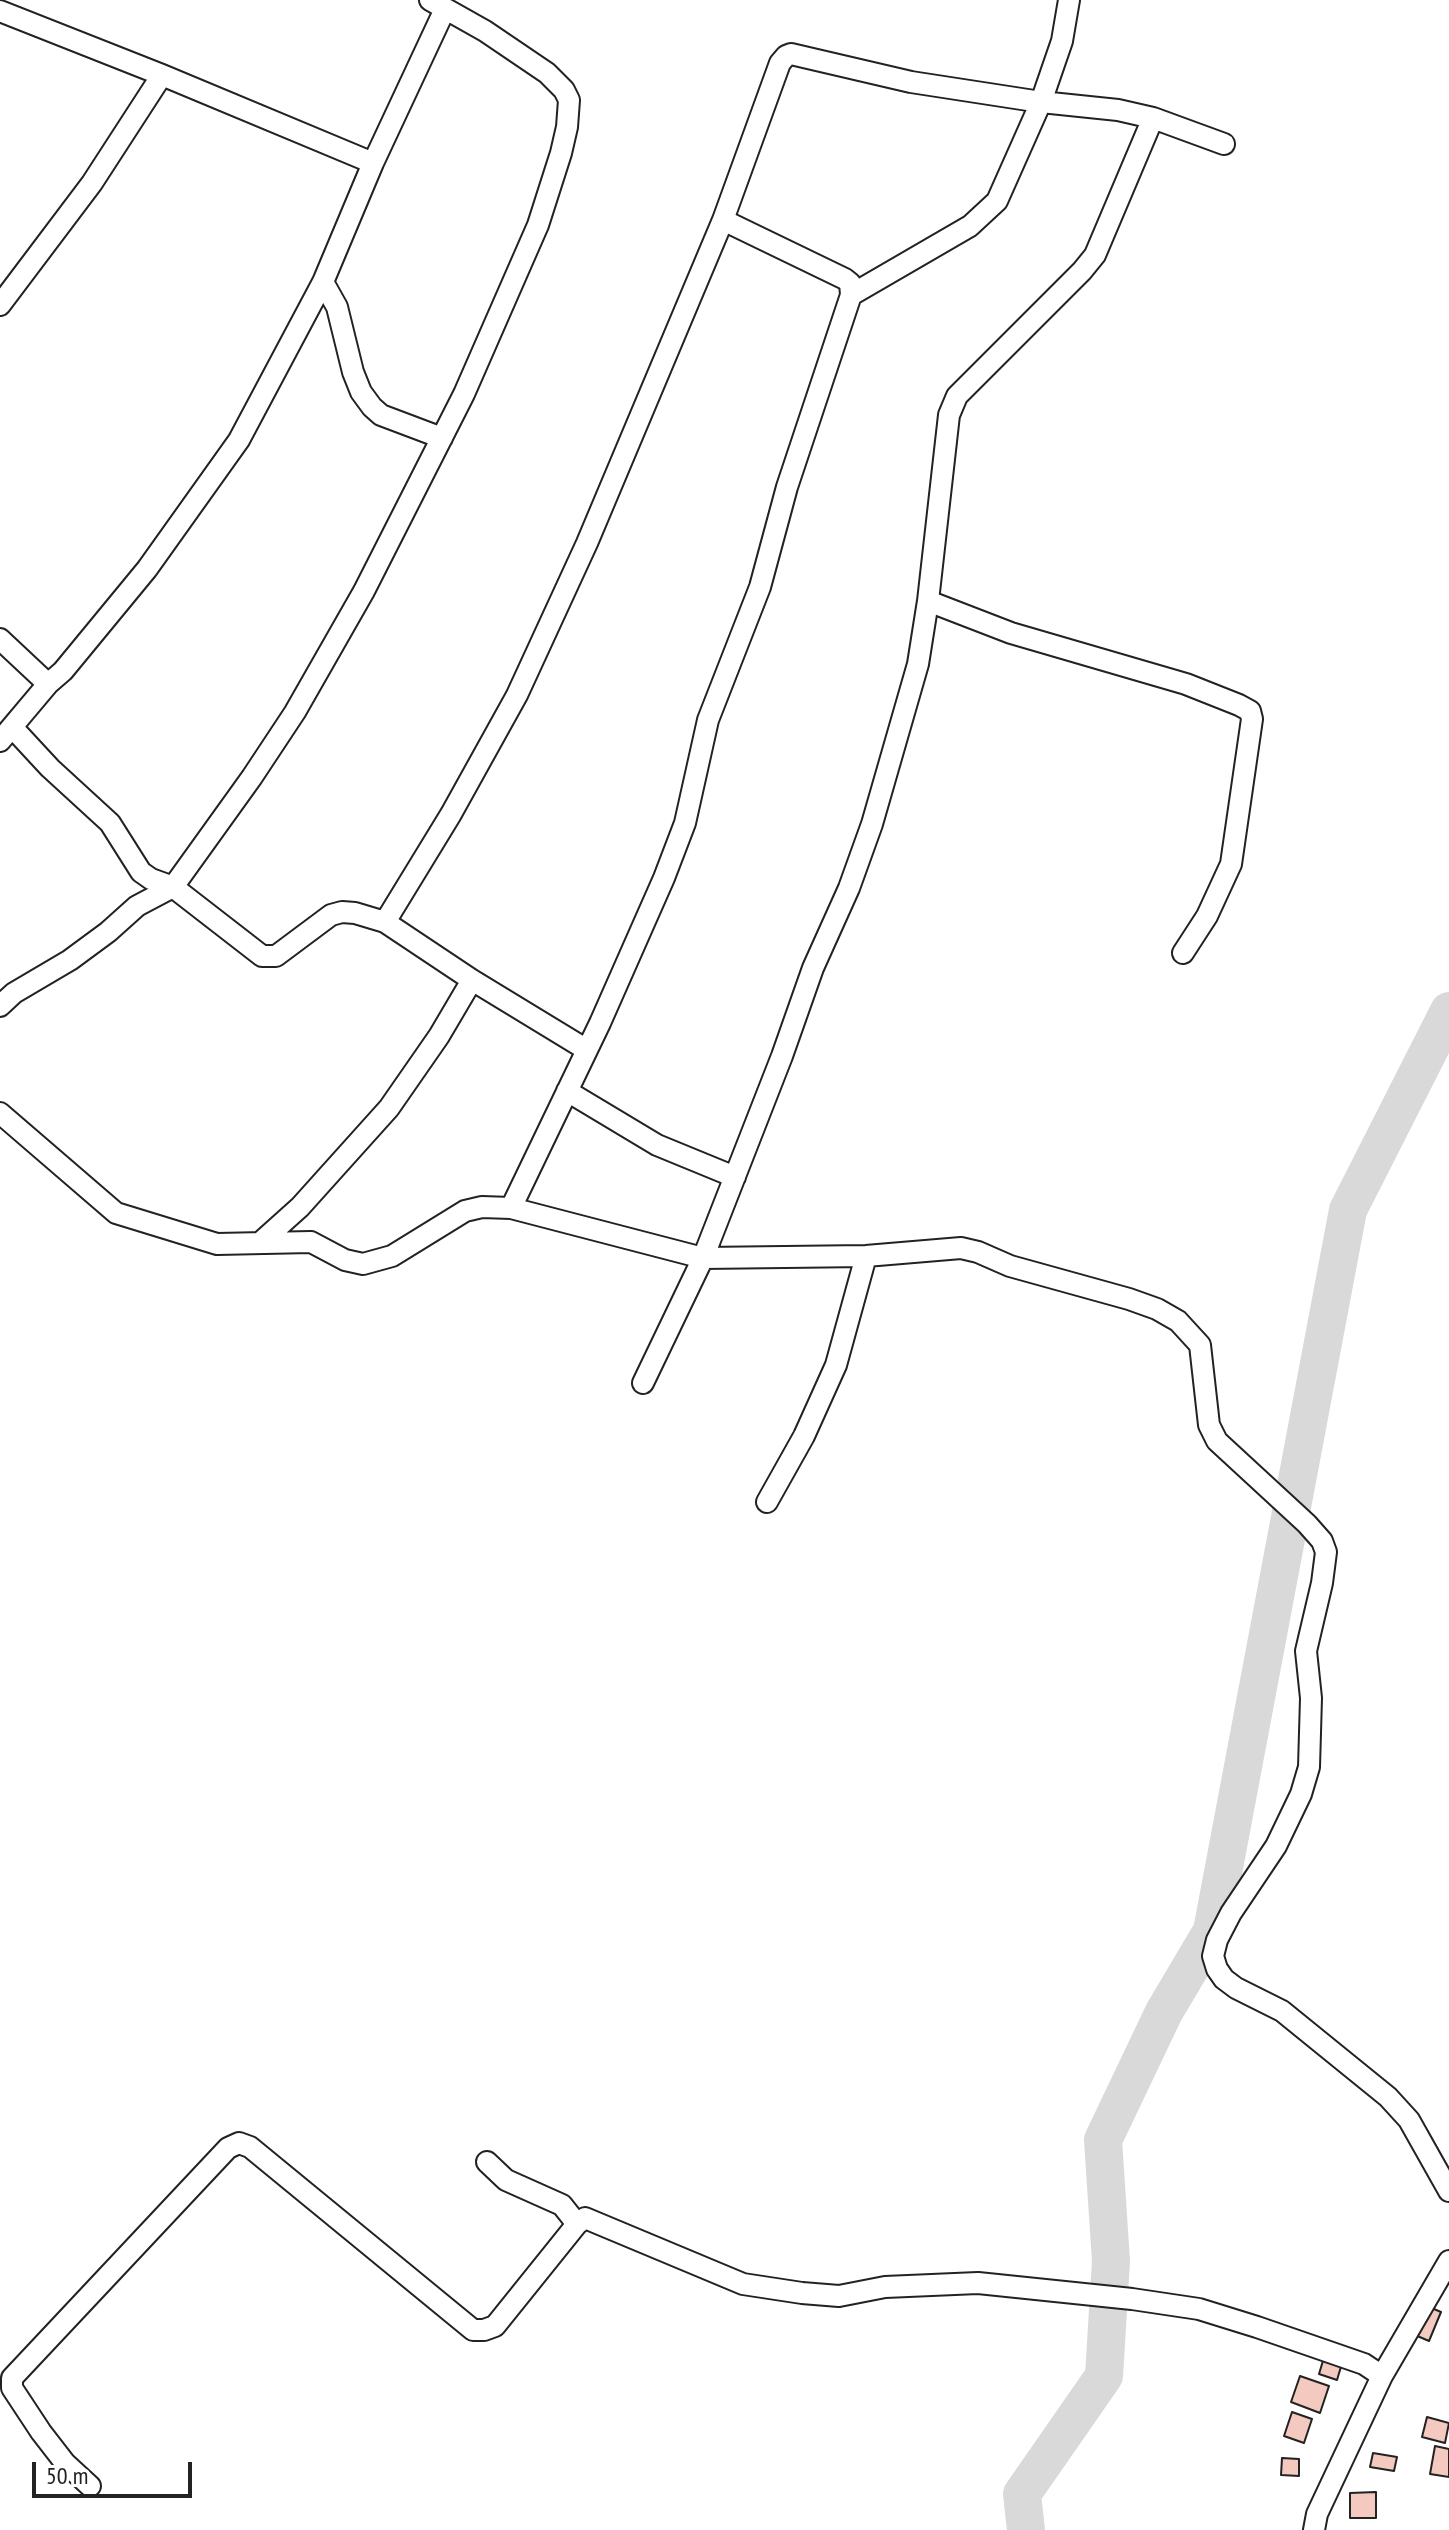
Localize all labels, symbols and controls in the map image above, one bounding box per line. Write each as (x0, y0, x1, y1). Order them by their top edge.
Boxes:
scale bar (36, 2446, 196, 2496)
text: 50 m (46, 2460, 88, 2491)

